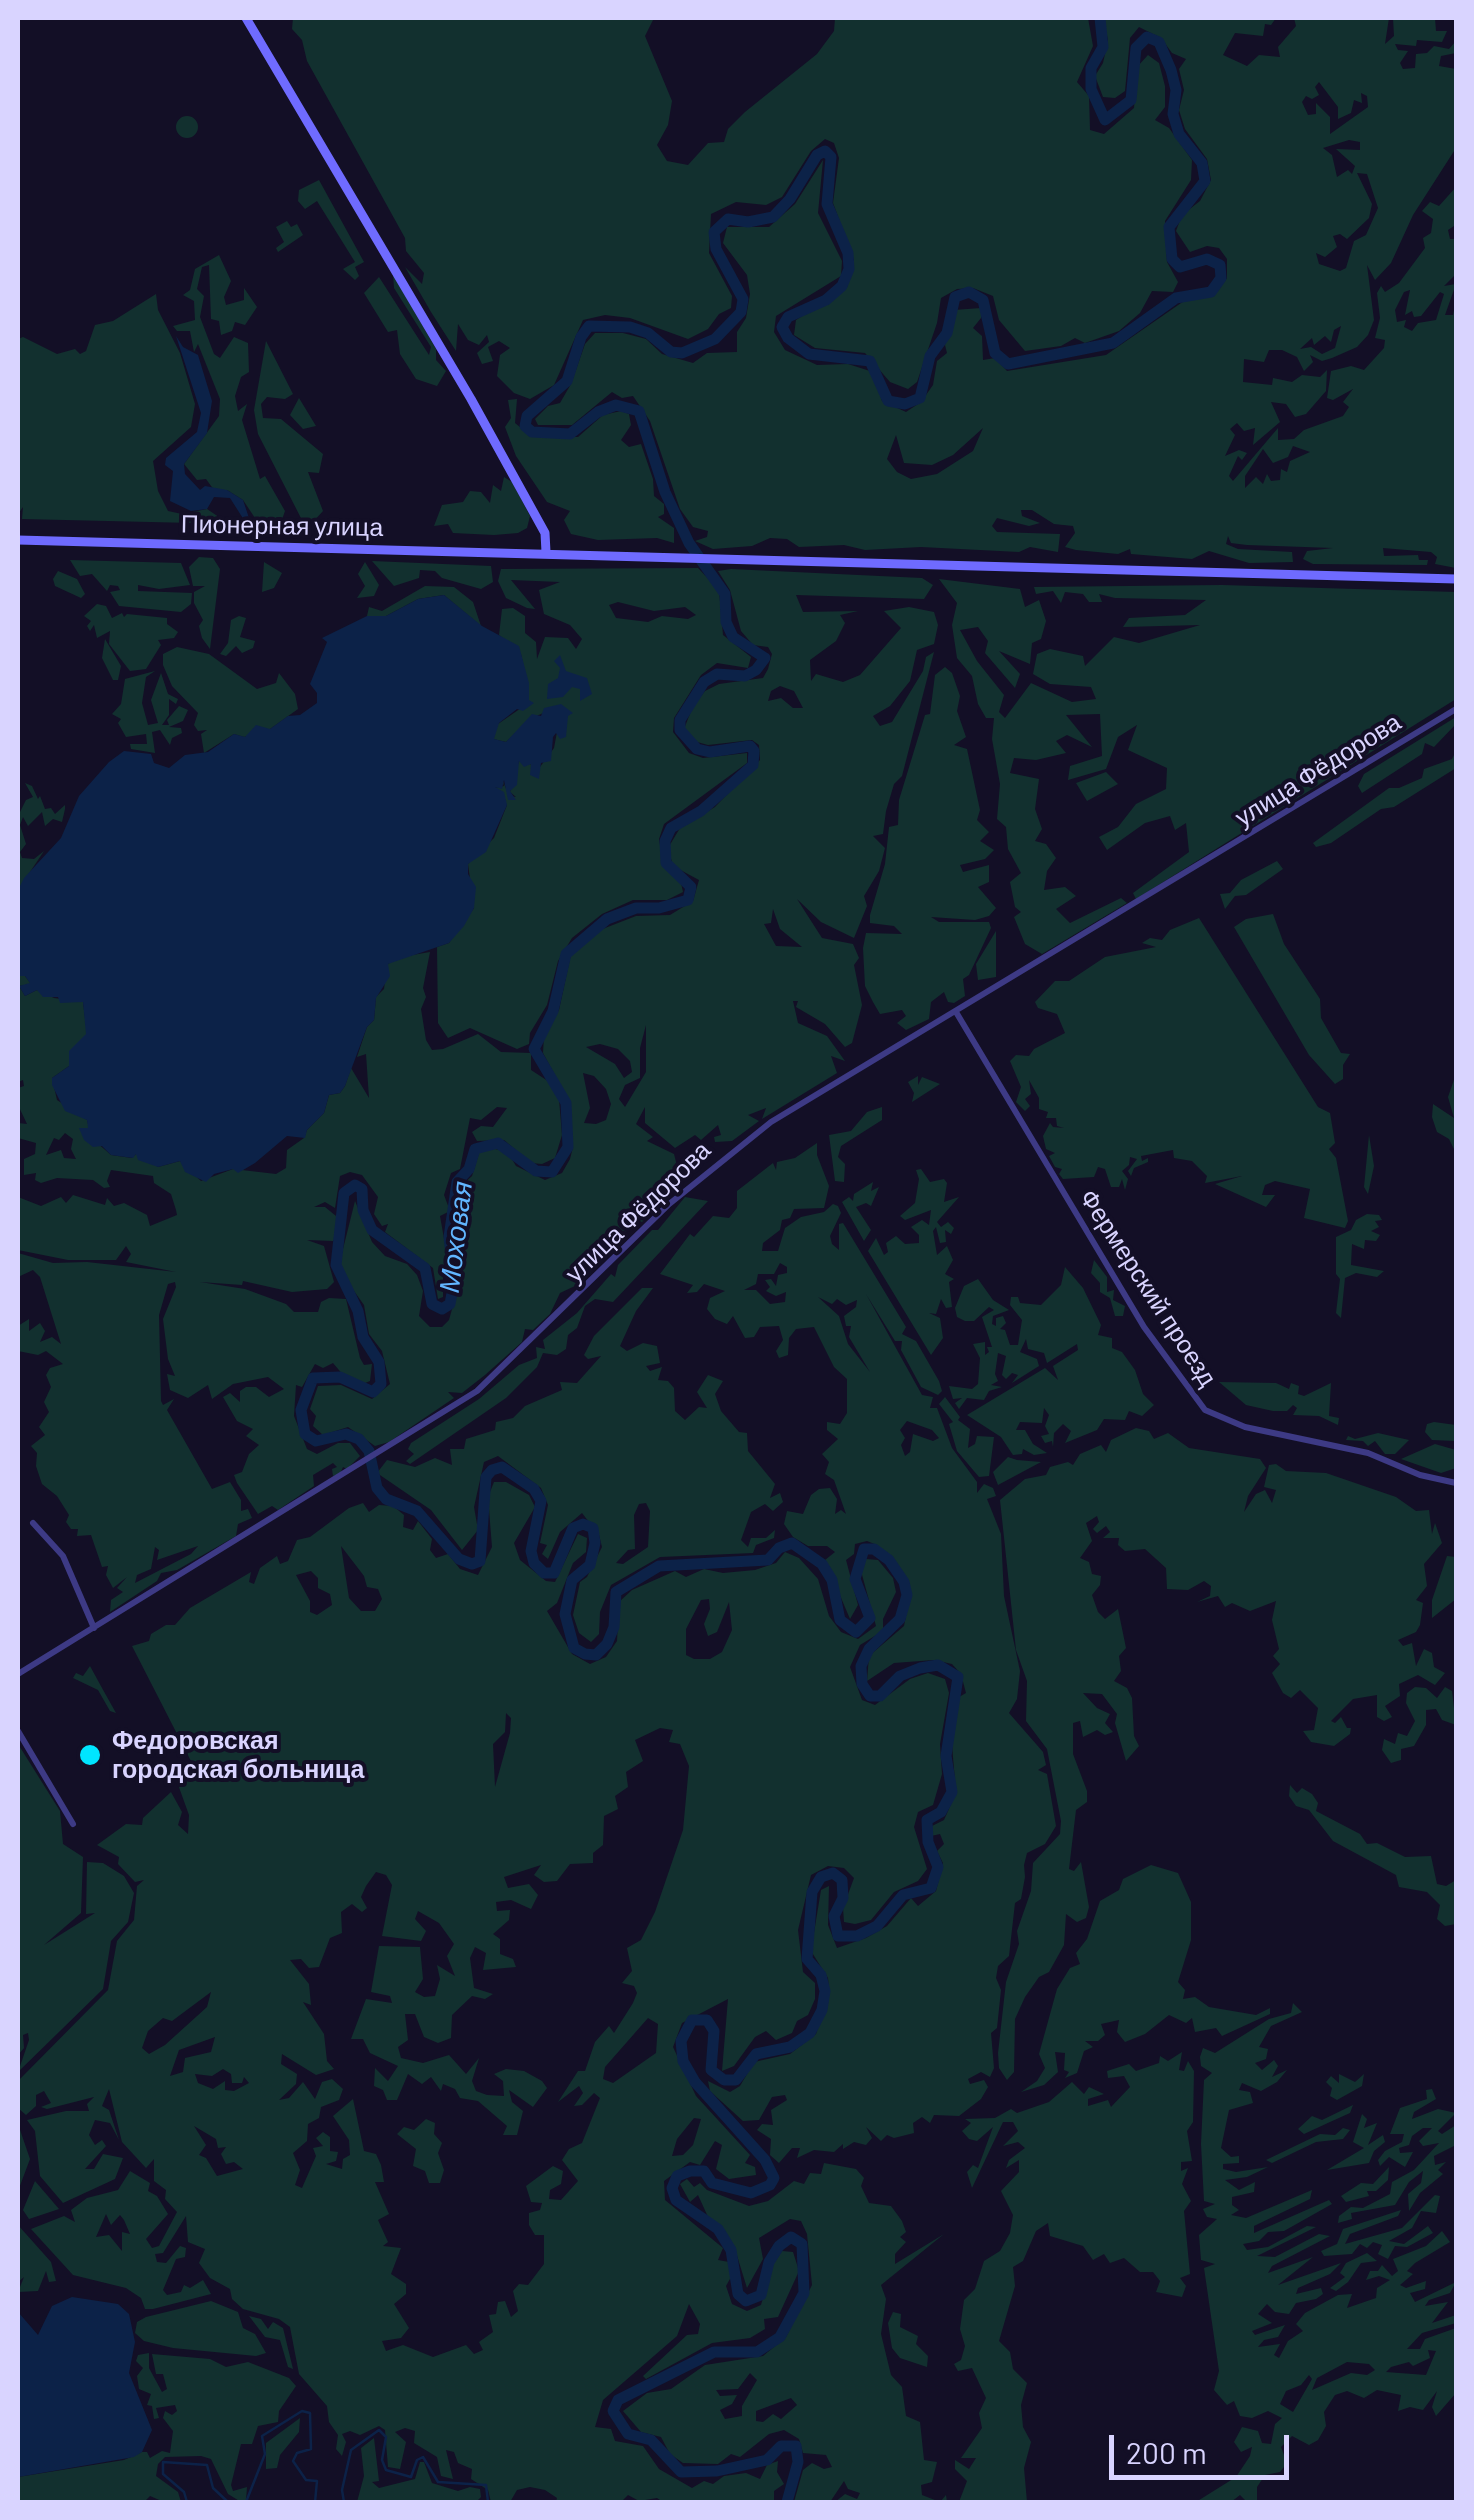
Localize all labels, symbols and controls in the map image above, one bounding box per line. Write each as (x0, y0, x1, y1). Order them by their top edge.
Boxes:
street label: Пионерная улица (181, 509, 383, 543)
street label: улица Фёдорова (1230, 707, 1406, 833)
street label: улица Фёдорова (559, 1135, 717, 1289)
water label: Моховая (432, 1179, 480, 1295)
street label: Фермерский проезд (1073, 1184, 1223, 1392)
place label: Федоровская городская больница (112, 1726, 364, 1785)
marker: Федоровская городская больница (77, 1742, 103, 1768)
scale bar (1114, 2415, 1294, 2477)
text: 200 m (1126, 2434, 1207, 2470)

